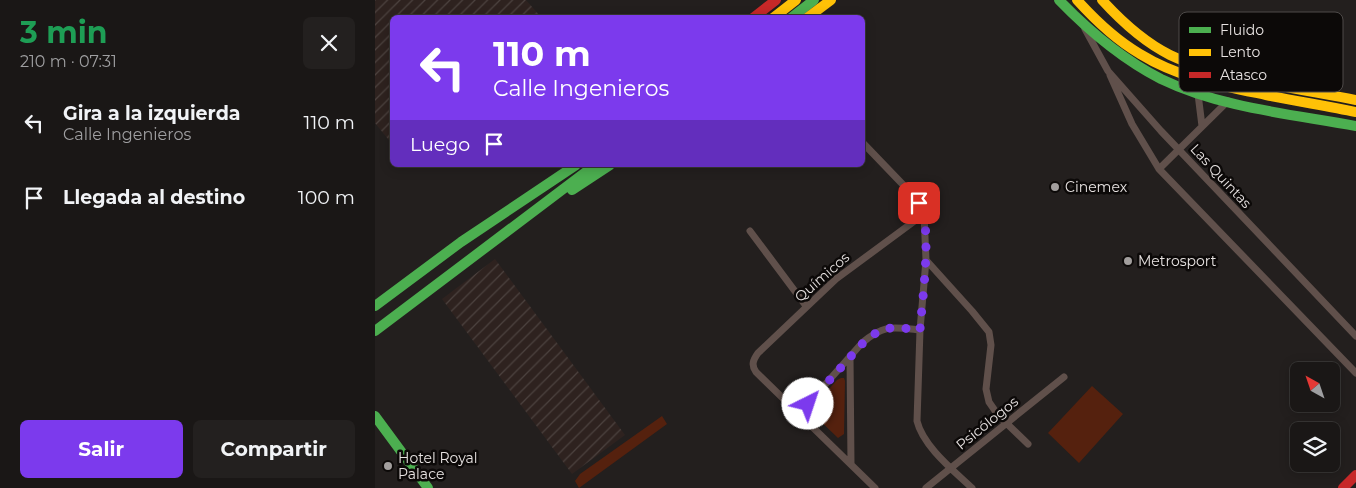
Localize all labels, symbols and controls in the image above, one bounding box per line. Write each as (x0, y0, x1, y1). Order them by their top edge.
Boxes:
legend (1179, 12, 1343, 92)
text: 3 min (20, 14, 107, 51)
button: close (303, 17, 355, 69)
text: Fluido (1220, 21, 1264, 39)
text: 110 m (493, 32, 591, 75)
icon: left (410, 35, 475, 100)
text: Lento (1220, 43, 1260, 61)
text: 210 m · 07:31 (20, 52, 117, 71)
text: Atasco (1220, 66, 1267, 84)
text: Calle Ingenieros (493, 75, 669, 102)
text: Gira a la izquierda (63, 102, 241, 125)
icon: left (20, 109, 48, 137)
text: 110 m (304, 111, 355, 134)
text: Calle Ingenieros (63, 125, 191, 144)
icon: arrive (480, 130, 508, 158)
text: Luego (410, 133, 470, 156)
street label: Las Quintas (1186, 140, 1256, 212)
place label: Cinemex (1065, 178, 1128, 196)
marker: Cinemex (1049, 181, 1061, 193)
pin (898, 182, 940, 224)
icon: arrive (20, 184, 48, 212)
text: Llegada al destino (63, 186, 245, 209)
text: 100 m (298, 186, 355, 209)
icon: arrive (905, 189, 933, 217)
street label: Químicos (791, 248, 853, 306)
place label: Metrosport (1138, 252, 1217, 270)
marker: Metrosport (1122, 255, 1134, 267)
north arrow (1290, 362, 1340, 412)
map controls (1290, 362, 1340, 472)
position arrow (781, 377, 833, 429)
street label: Psicólogos (952, 392, 1022, 454)
button: Salir (20, 420, 183, 478)
button: Compartir (193, 420, 355, 478)
button: layers (1290, 422, 1340, 472)
place label: Hotel Royal Palace (398, 449, 478, 483)
marker: Hotel Royal Palace (382, 460, 394, 472)

